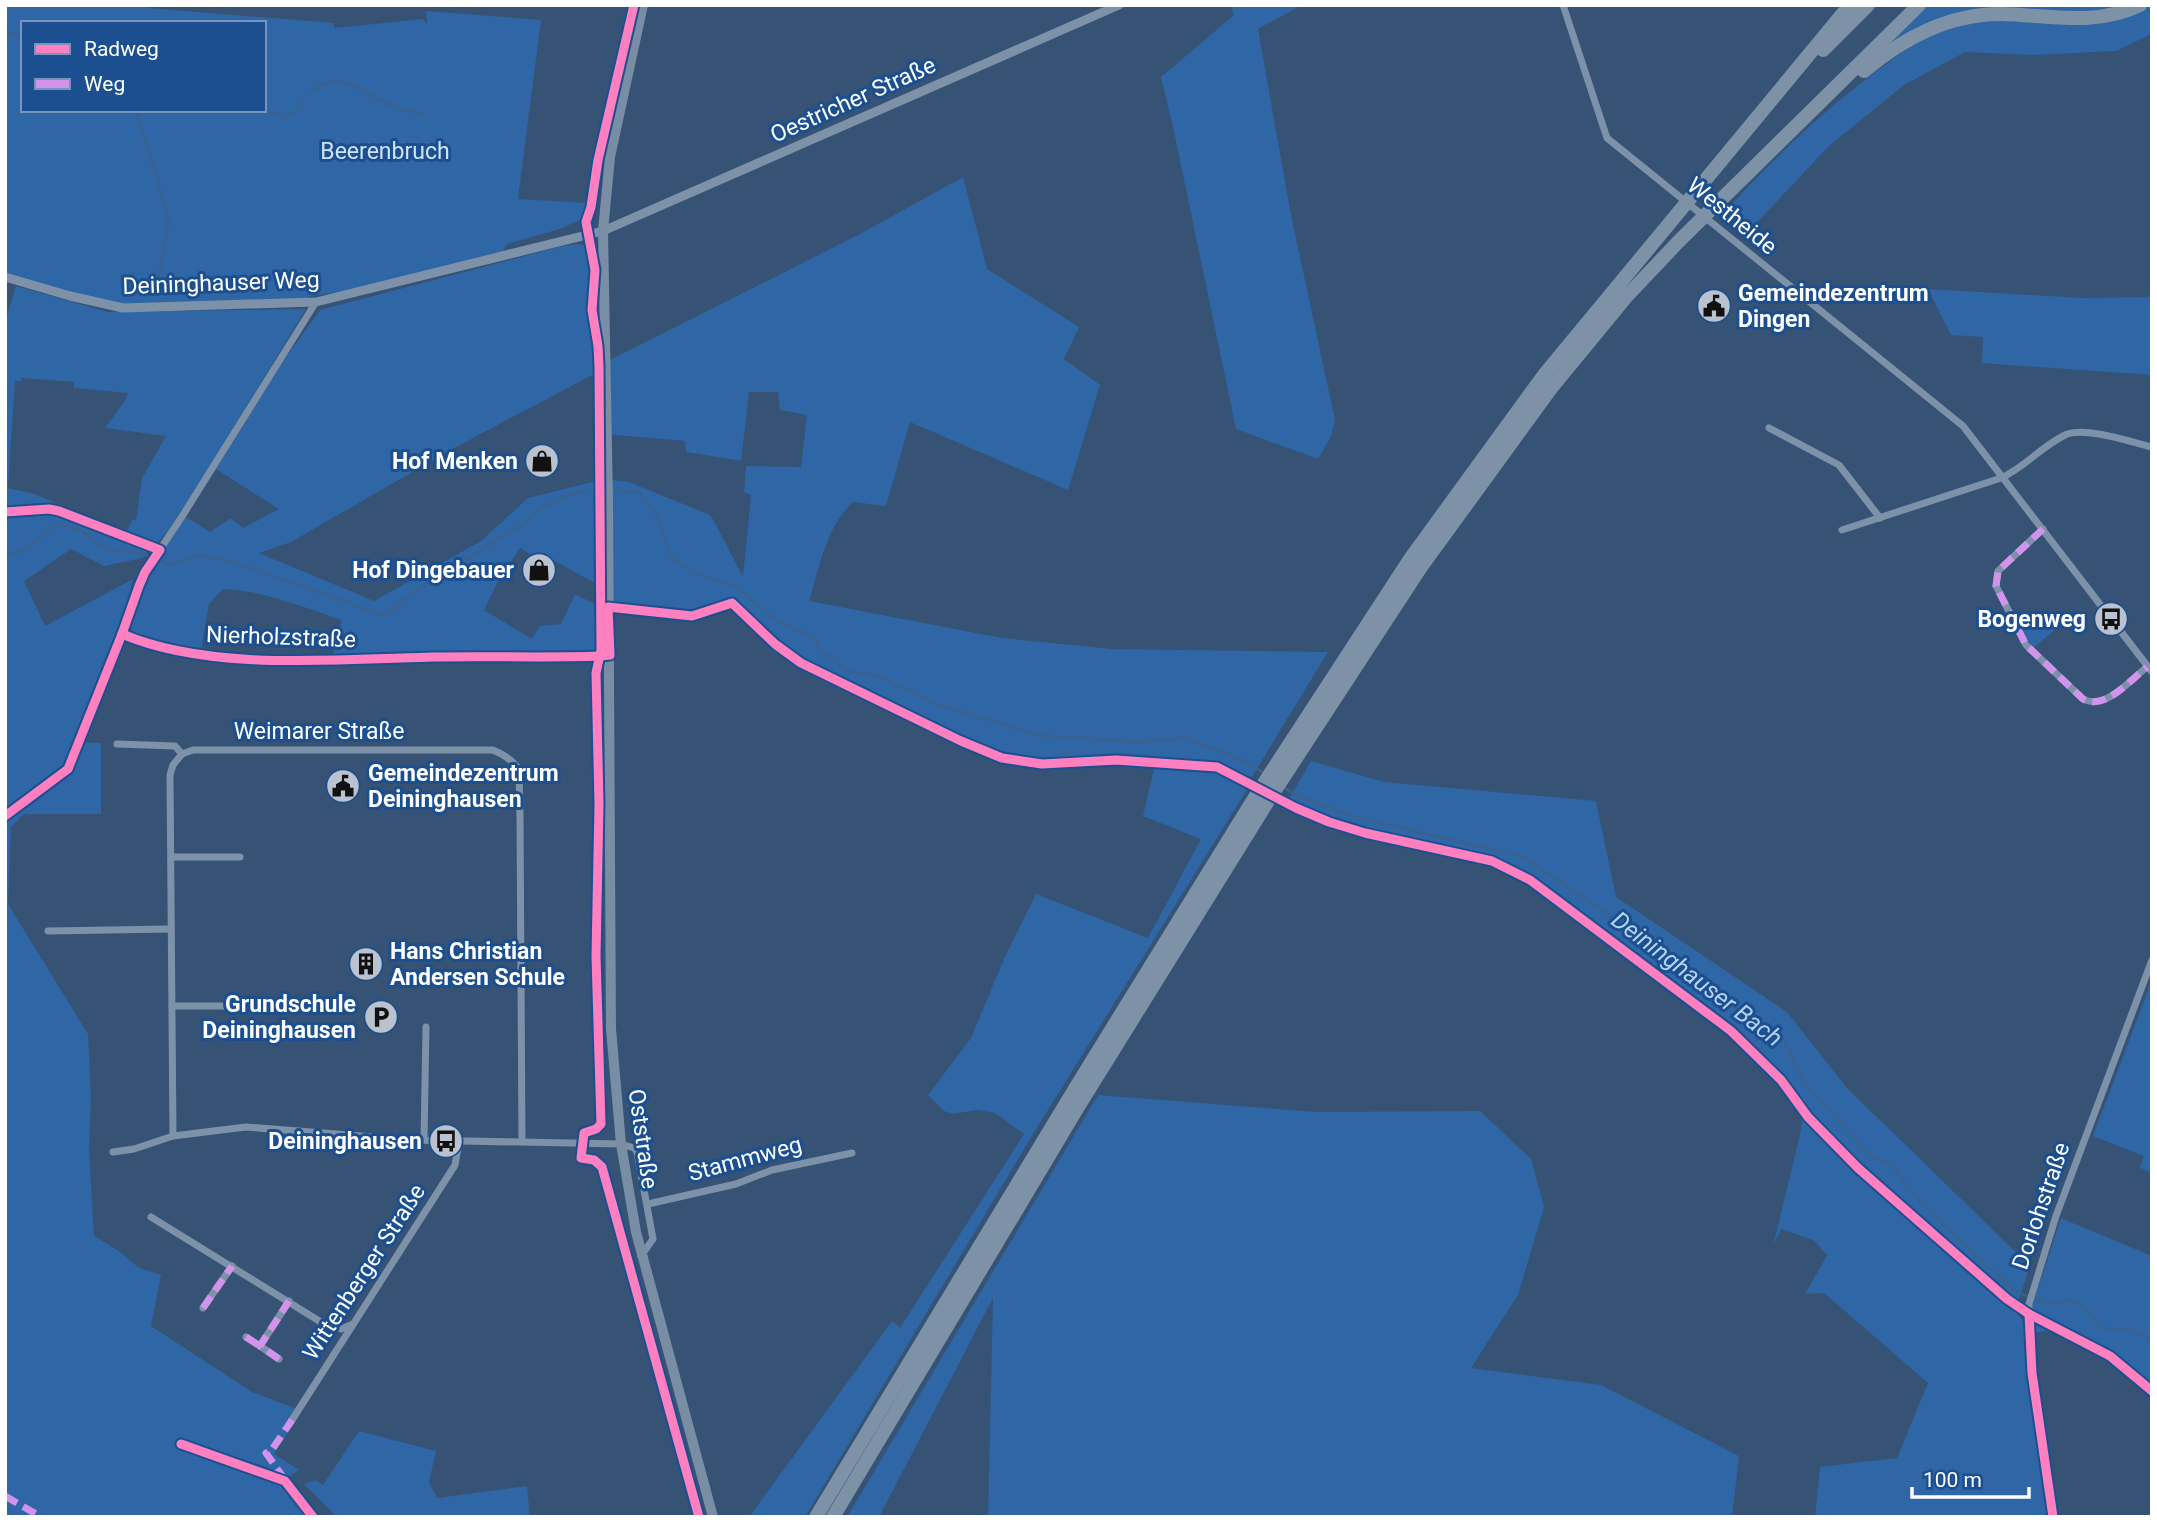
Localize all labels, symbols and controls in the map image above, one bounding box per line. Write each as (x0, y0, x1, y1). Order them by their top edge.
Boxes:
legend (21, 21, 266, 112)
text: Radweg (84, 37, 159, 61)
street label: Oestricher Straße (766, 51, 940, 149)
text: Weg (84, 72, 125, 96)
park label: Beerenbruch (320, 138, 450, 165)
street label: Westheide (1682, 172, 1782, 260)
street label: Deininghauser Weg (122, 266, 320, 300)
place label: Gemeindezentrum Dingen (1738, 280, 1929, 333)
public building icon: Gemeindezentrum Dingen (1695, 287, 1733, 325)
shop icon: Hof Menken (523, 442, 561, 480)
place label: Hof Menken (392, 448, 518, 475)
shop icon: Hof Dingebauer (520, 551, 558, 589)
place label: Hof Dingebauer (352, 557, 515, 584)
bus stop icon: Bogenweg (2092, 600, 2130, 638)
place label: Bogenweg (1977, 606, 2086, 633)
street label: Nierholzstraße (206, 621, 356, 653)
street label: Weimarer Straße (234, 718, 404, 745)
place label: Gemeindezentrum Deininghausen (368, 760, 559, 813)
public building icon: Gemeindezentrum Deininghausen (324, 767, 362, 805)
water label: Deininghauser Bach (1606, 906, 1788, 1052)
place label: Hans Christian Andersen Schule (390, 938, 565, 991)
building icon: Hans Christian Andersen Schule (347, 945, 385, 983)
place label: Grundschule Deininghausen (202, 991, 356, 1044)
parking icon: Grundschule Deininghausen (362, 998, 400, 1036)
street label: Oststraße (623, 1087, 663, 1191)
bus stop icon: Deininghausen (427, 1122, 465, 1160)
place label: Deininghausen (268, 1128, 422, 1155)
street label: Stammweg (685, 1131, 805, 1187)
street label: Dorlohstraße (2007, 1139, 2075, 1273)
street label: Wittenberger Straße (297, 1179, 431, 1365)
scale bar (1912, 1456, 2029, 1500)
text: 100 m (1923, 1468, 1982, 1492)

